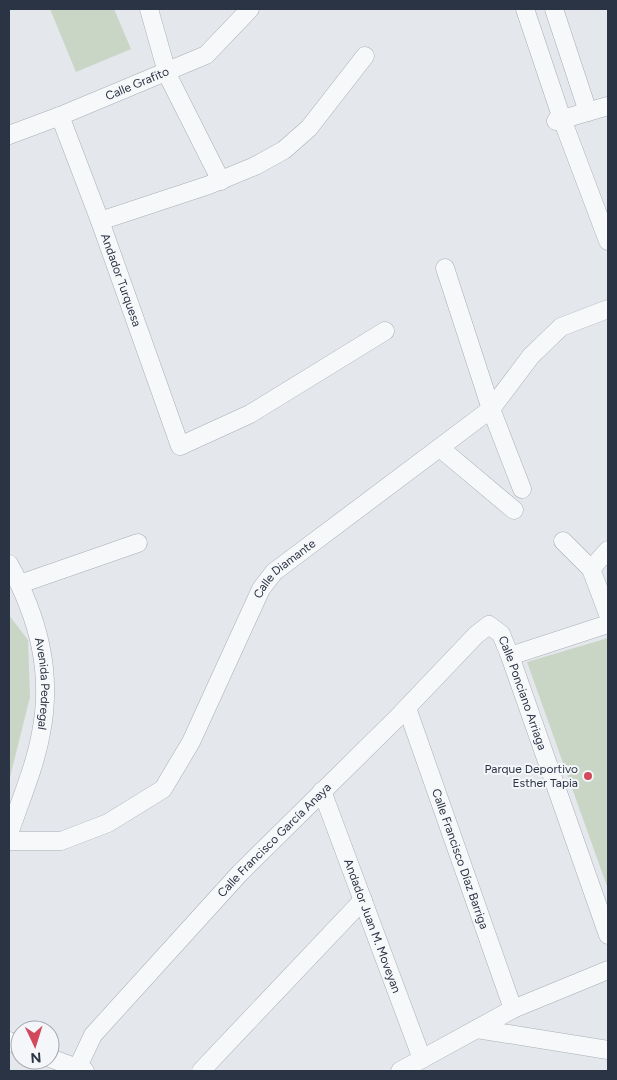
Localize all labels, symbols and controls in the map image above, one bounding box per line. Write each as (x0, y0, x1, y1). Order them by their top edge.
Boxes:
street label: Calle Grafito (103, 64, 171, 103)
street label: Andador Turquesa (98, 232, 144, 328)
street label: Calle Diamante (251, 536, 319, 600)
street label: Calle Ponciano Arriaga (495, 634, 550, 752)
street label: Avenida Pedregal (32, 636, 52, 731)
place label: Parque Deportivo Esther Tapia (485, 762, 578, 790)
marker: Parque Deportivo Esther Tapia (582, 770, 594, 782)
street label: Calle Francisco García Anaya (215, 780, 334, 900)
street label: Calle Francisco Díaz Barriga (429, 787, 491, 931)
street label: Andador Juan M. Moveyan (341, 857, 404, 995)
north arrow (10, 1020, 60, 1070)
text: N (30, 1049, 42, 1066)

